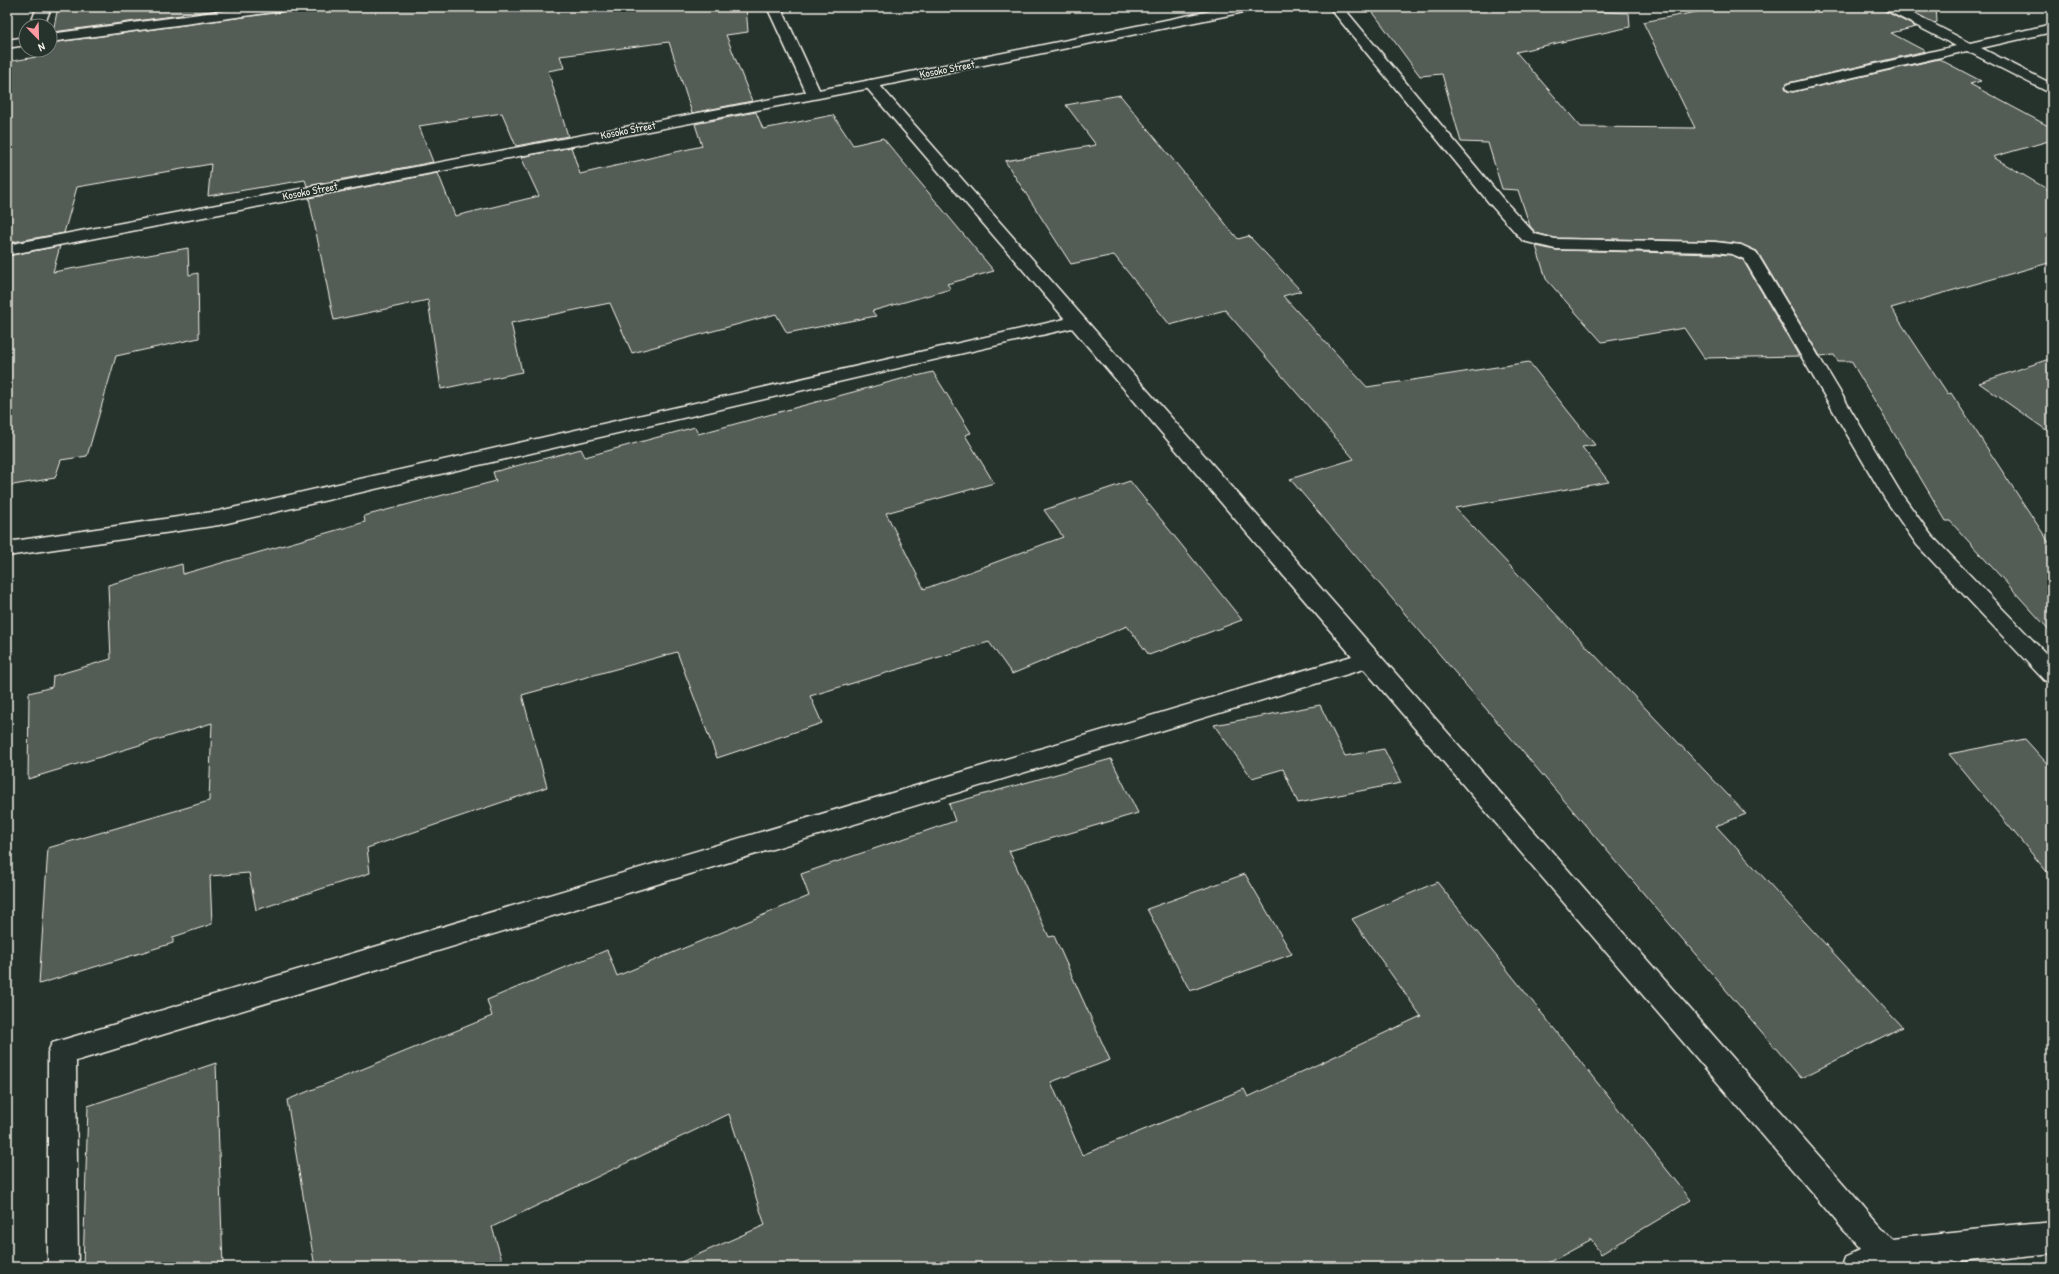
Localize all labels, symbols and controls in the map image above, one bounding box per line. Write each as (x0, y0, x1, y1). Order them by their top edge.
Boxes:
north arrow (18, 18, 58, 58)
text: N (36, 40, 47, 55)
street label: Kosoko Street (918, 57, 976, 81)
street label: Kosoko Street (599, 118, 657, 142)
street label: Kosoko Street (281, 179, 339, 203)

